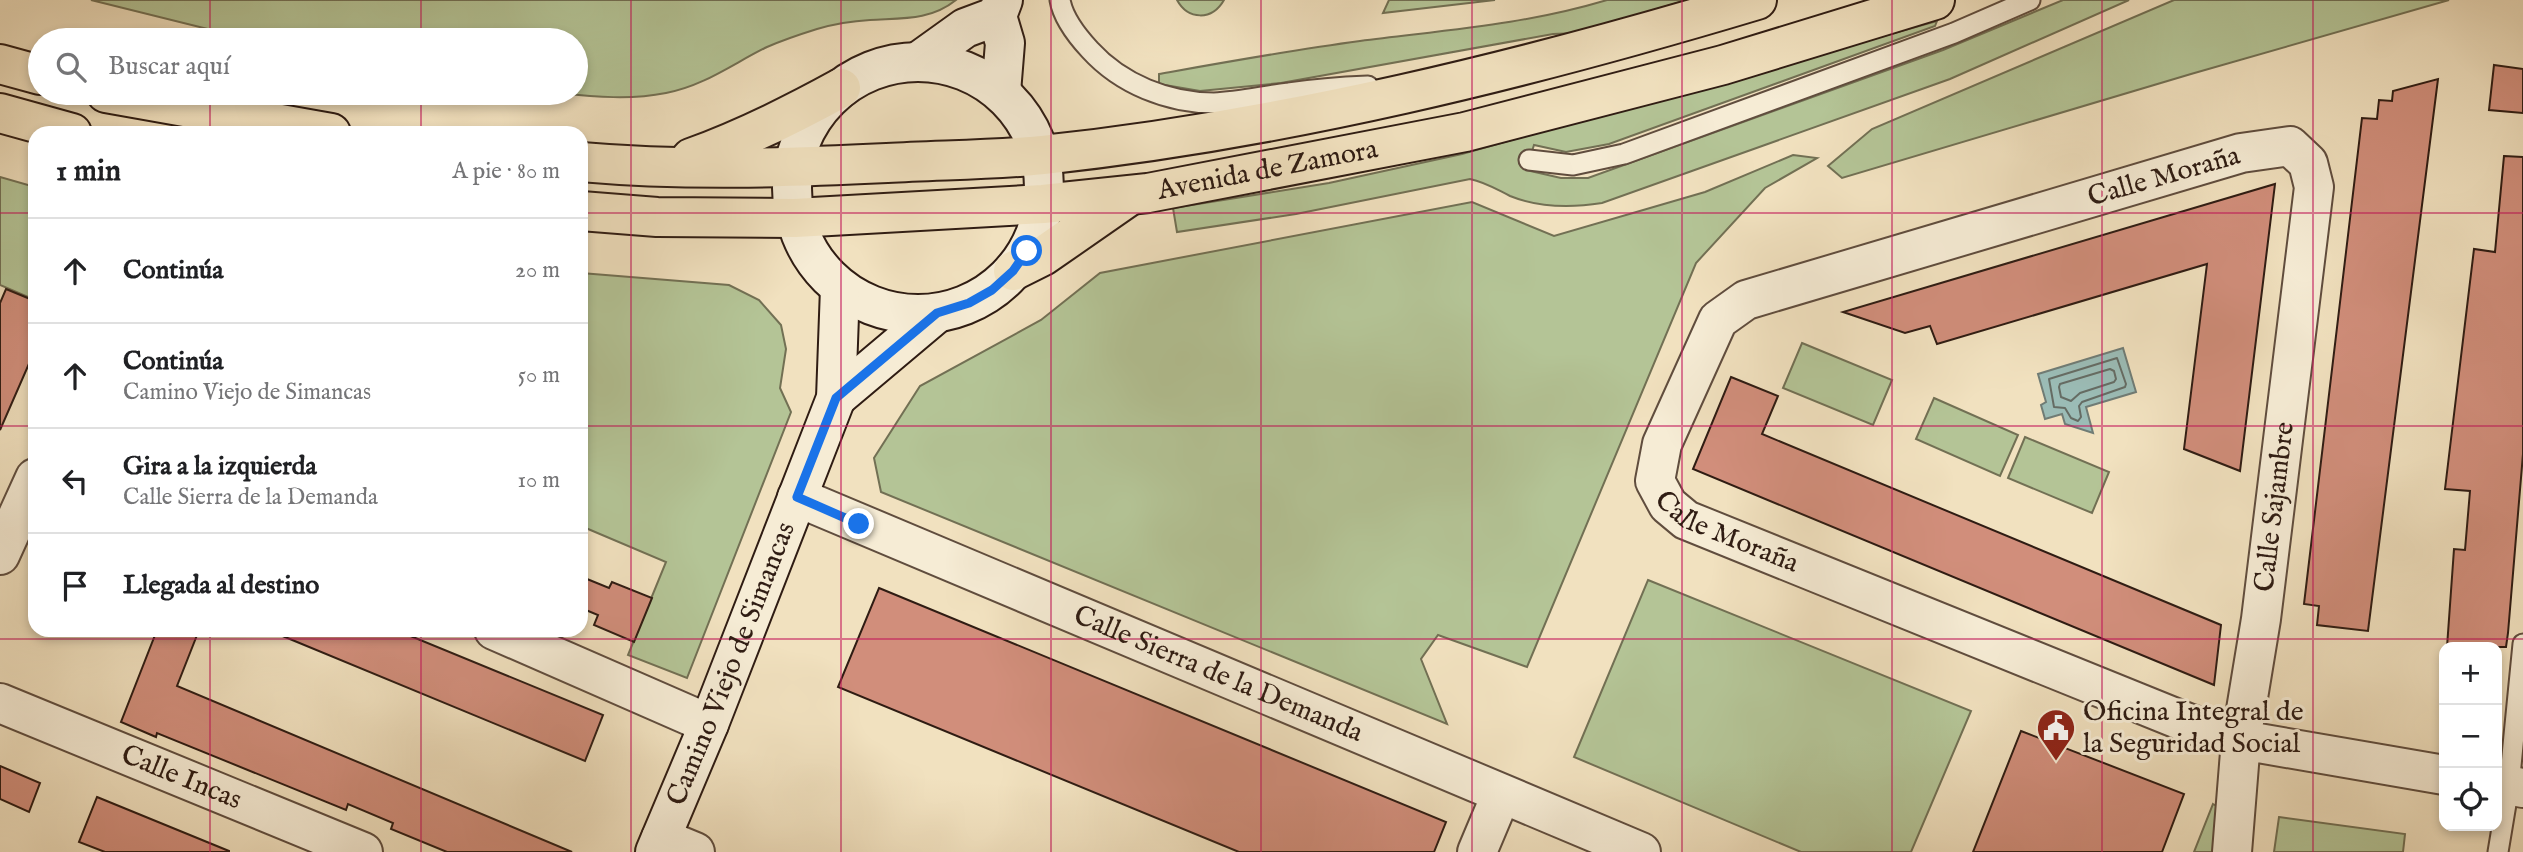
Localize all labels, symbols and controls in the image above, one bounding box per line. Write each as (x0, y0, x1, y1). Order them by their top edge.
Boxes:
search box (28, 28, 588, 105)
icon: search (52, 48, 90, 86)
text: Buscar aquí (108, 50, 230, 83)
street label: Avenida de Zamora (1154, 132, 1382, 208)
street label: Calle Moraña (2084, 138, 2245, 215)
text: 1 min (56, 153, 121, 191)
text: A pie · 80 m (452, 157, 560, 186)
route start (1011, 235, 1042, 266)
icon: ahead (56, 252, 94, 290)
text: Continúa (123, 254, 224, 287)
text: 20 m (515, 256, 560, 285)
text: Continúa (123, 345, 224, 378)
icon: ahead (56, 357, 94, 395)
text: 50 m (518, 361, 560, 390)
text: Camino Viejo de Simancas (123, 378, 371, 407)
street label: Calle Sajambre (2247, 420, 2303, 594)
text: Gira a la izquierda (123, 450, 317, 483)
icon: left (56, 462, 94, 500)
text: 10 m (517, 466, 560, 495)
text: Calle Sierra de la Demanda (123, 483, 378, 512)
street label: Calle Moraña (1646, 485, 1805, 582)
route end (843, 508, 874, 539)
street label: Camino Viejo de Simancas (659, 517, 803, 811)
icon: arrive (56, 567, 94, 605)
text: Llegada al destino (123, 569, 319, 602)
street label: Calle Sierra de la Demanda (1068, 598, 1369, 751)
map controls (2439, 642, 2502, 831)
button: + (2439, 642, 2502, 705)
place label: Oficina Integral de la Seguridad Social (2083, 695, 2304, 762)
button: − (2439, 705, 2502, 768)
public building icon: Oficina Integral de la Seguridad Social (2035, 707, 2077, 762)
street label: Calle Incas (116, 737, 247, 818)
button: locate (2439, 768, 2502, 831)

